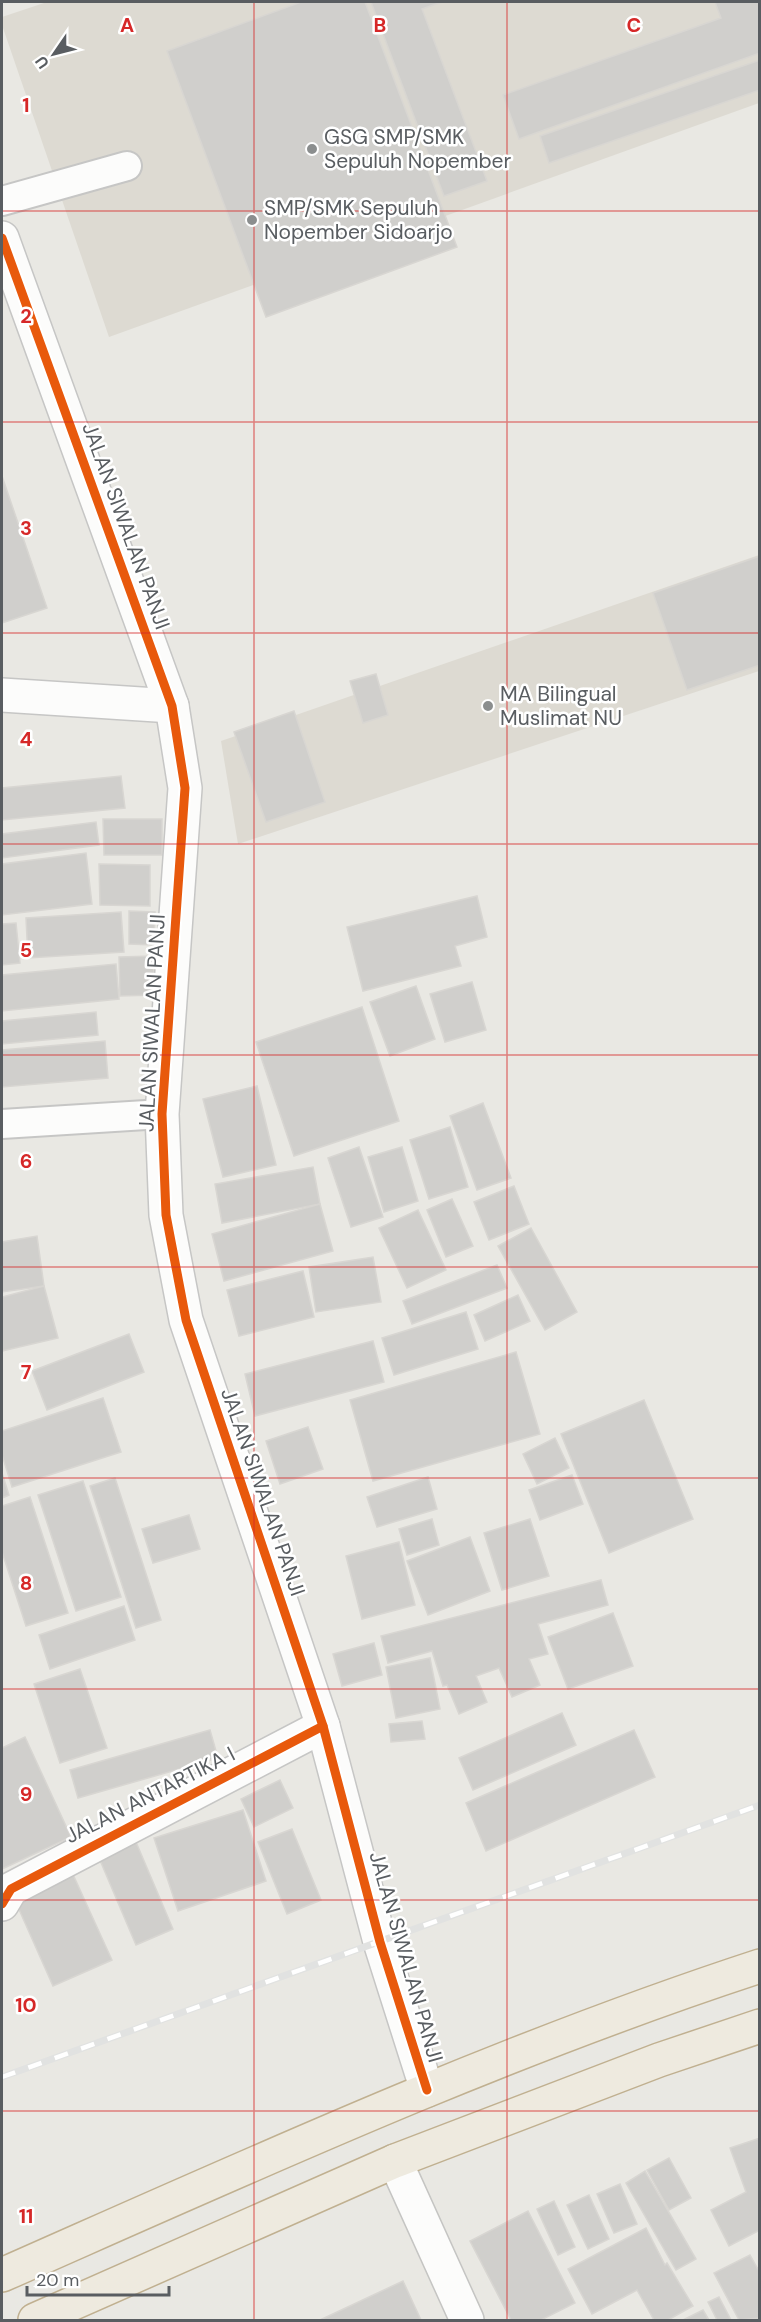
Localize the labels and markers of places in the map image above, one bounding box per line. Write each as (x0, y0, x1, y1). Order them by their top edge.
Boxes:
place label: GSG SMP/SMK Sepuluh Nopember (324, 123, 511, 175)
marker: GSG SMP/SMK Sepuluh Nopember (305, 142, 319, 156)
place label: SMP/SMK Sepuluh Nopember Sidoarjo (264, 194, 453, 246)
marker: SMP/SMK Sepuluh Nopember Sidoarjo (245, 213, 259, 227)
place label: MA Bilingual Muslimat NU (500, 680, 622, 732)
marker: MA Bilingual Muslimat NU (481, 699, 495, 713)

